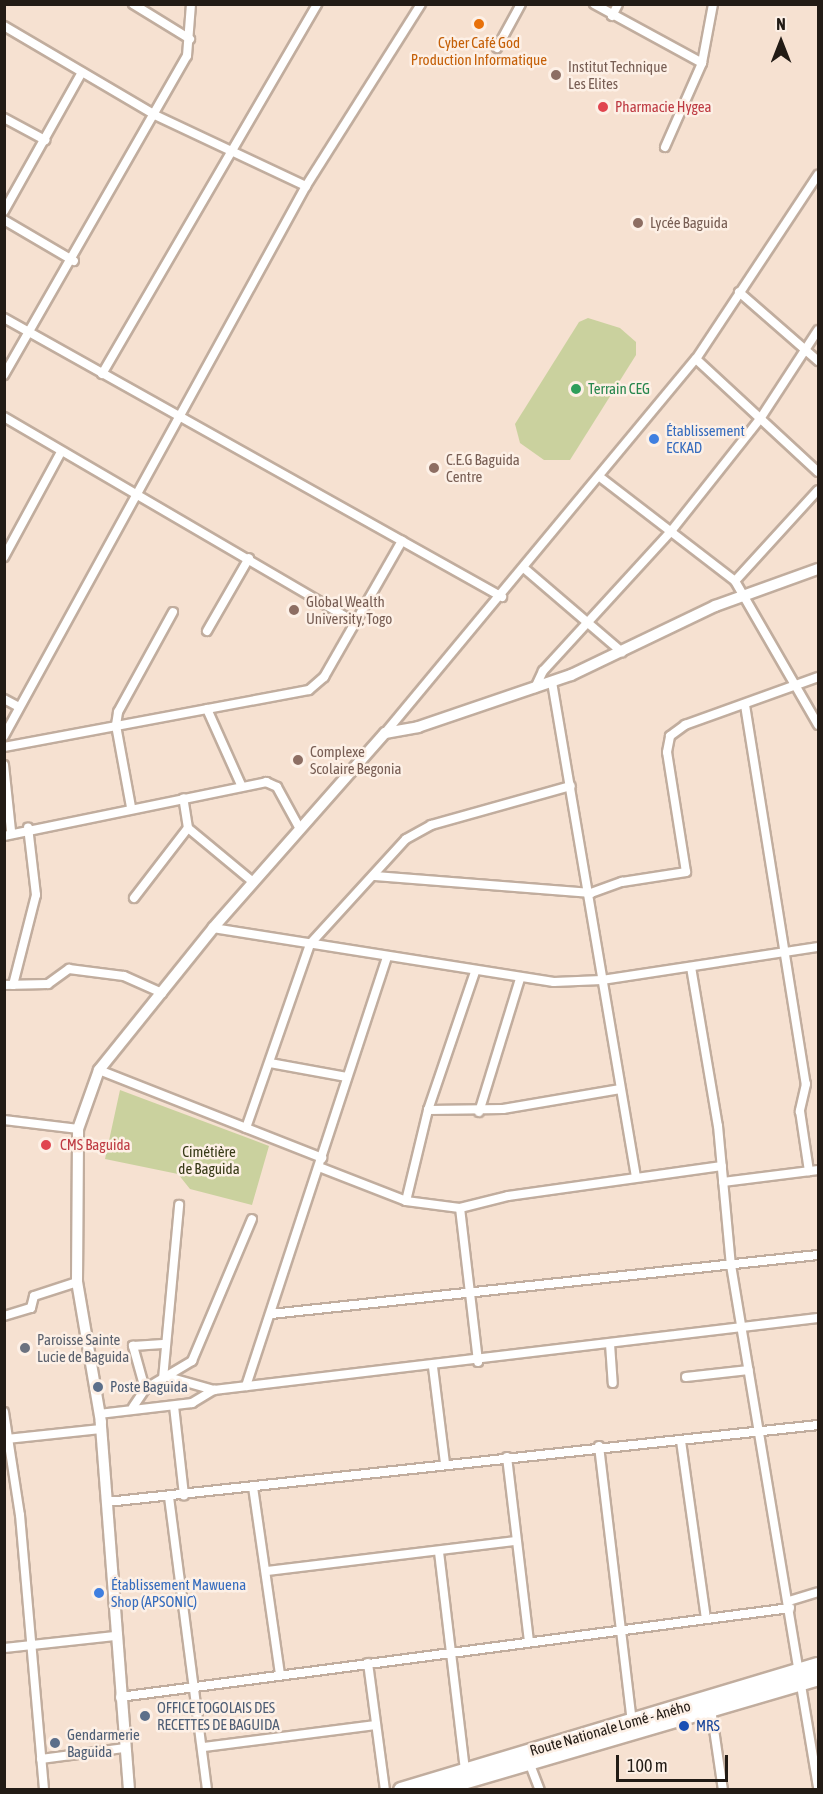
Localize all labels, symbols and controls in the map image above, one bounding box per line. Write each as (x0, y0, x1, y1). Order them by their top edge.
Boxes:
north arrow (751, 12, 811, 72)
text: N (776, 15, 786, 33)
marker: Cyber Café God Production Informatique (472, 17, 486, 31)
place label: Cyber Café God Production Informatique (411, 33, 547, 68)
place label: Institut Technique Les Elites (568, 57, 667, 92)
marker: Institut Technique Les Elites (549, 68, 563, 82)
place label: Pharmacie Hygea (615, 98, 711, 116)
marker: Pharmacie Hygea (596, 100, 610, 114)
place label: Lycée Baguida (650, 214, 728, 232)
marker: Lycée Baguida (631, 216, 645, 230)
place label: Terrain CEG (588, 380, 650, 398)
marker: Terrain CEG (569, 382, 583, 396)
place label: Établissement ECKAD (666, 421, 745, 456)
marker: Établissement ECKAD (647, 432, 661, 446)
place label: C.E.G Baguida Centre (446, 450, 520, 485)
marker: C.E.G Baguida Centre (427, 461, 441, 475)
place label: Global Wealth University, Togo (306, 592, 392, 627)
marker: Global Wealth University, Togo (287, 603, 301, 617)
place label: Complexe Scolaire Begonia (310, 742, 401, 777)
marker: Complexe Scolaire Begonia (291, 753, 305, 767)
marker: CMS Baguida (37, 1136, 55, 1154)
place label: CMS Baguida (60, 1136, 130, 1154)
park label: Cimétière de Baguida (178, 1142, 240, 1177)
place label: Paroisse Sainte Lucie de Baguida (37, 1330, 129, 1365)
marker: Paroisse Sainte Lucie de Baguida (18, 1341, 32, 1355)
place label: Poste Baguida (110, 1378, 188, 1396)
marker: Poste Baguida (91, 1380, 105, 1394)
place label: Établissement Mawuena Shop (APSONIC) (111, 1575, 246, 1610)
marker: Établissement Mawuena Shop (APSONIC) (92, 1586, 106, 1600)
street label: Route Nationale Lomé - Aného (527, 1696, 693, 1760)
place label: OFFICE TOGOLAIS DES RECETTES DE BAGUIDA (157, 1698, 280, 1733)
marker: OFFICE TOGOLAIS DES RECETTES DE BAGUIDA (138, 1709, 152, 1723)
place label: MRS (696, 1717, 720, 1735)
marker: MRS (677, 1719, 691, 1733)
place label: Gendarmerie Baguida (67, 1725, 140, 1760)
marker: Gendarmerie Baguida (48, 1736, 62, 1750)
scale bar (619, 1743, 732, 1781)
text: 100 m (627, 1755, 668, 1776)

